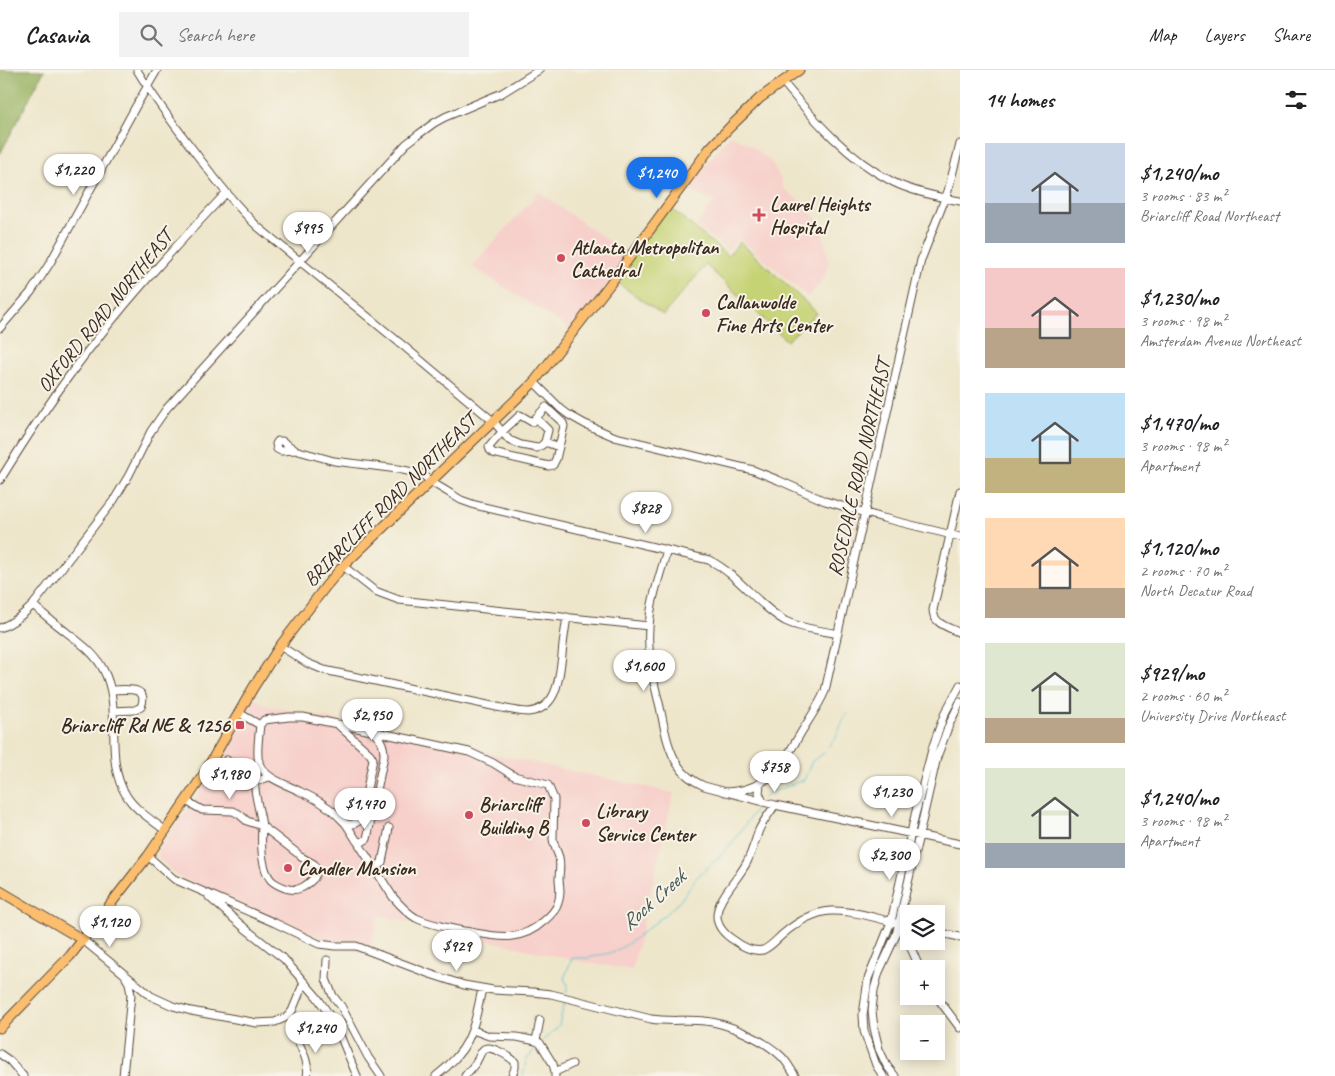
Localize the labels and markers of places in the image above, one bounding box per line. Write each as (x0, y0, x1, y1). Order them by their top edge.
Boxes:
pin: $1,220 (33, 154, 115, 196)
pin: $1,240 (616, 156, 698, 199)
place label: Laurel Heights Hospital (770, 192, 872, 240)
marker: Laurel Heights Hospital (752, 208, 766, 222)
pin: $995 (278, 212, 338, 254)
place label: Atlanta Metropolitan Cathedral (571, 235, 719, 283)
marker: Atlanta Metropolitan Cathedral (555, 252, 567, 264)
place label: Callanwolde Fine Arts Center (716, 290, 835, 338)
marker: Callanwolde Fine Arts Center (700, 307, 712, 319)
pin: $828 (616, 492, 676, 534)
pin: $1,600 (603, 650, 685, 692)
pin: $2,950 (331, 698, 413, 741)
place label: Briarcliff Rd NE & 1256 (60, 713, 232, 738)
marker: Briarcliff Rd NE & 1256 (234, 719, 246, 731)
pin: $758 (745, 750, 805, 793)
pin: $1,980 (189, 758, 271, 800)
pin: $1,230 (851, 776, 933, 818)
pin: $1,470 (324, 788, 406, 830)
place label: Briarcliff Building B (479, 792, 550, 840)
place label: Library Service Center (596, 799, 698, 847)
marker: Briarcliff Building B (463, 809, 475, 821)
marker: Library Service Center (580, 817, 592, 829)
pin: $2,300 (849, 838, 931, 881)
place label: Candler Mansion (298, 856, 416, 881)
marker: Candler Mansion (282, 862, 294, 874)
pin: $1,120 (69, 906, 151, 948)
pin: $929 (427, 930, 487, 972)
pin: $1,240 (275, 1012, 357, 1054)

